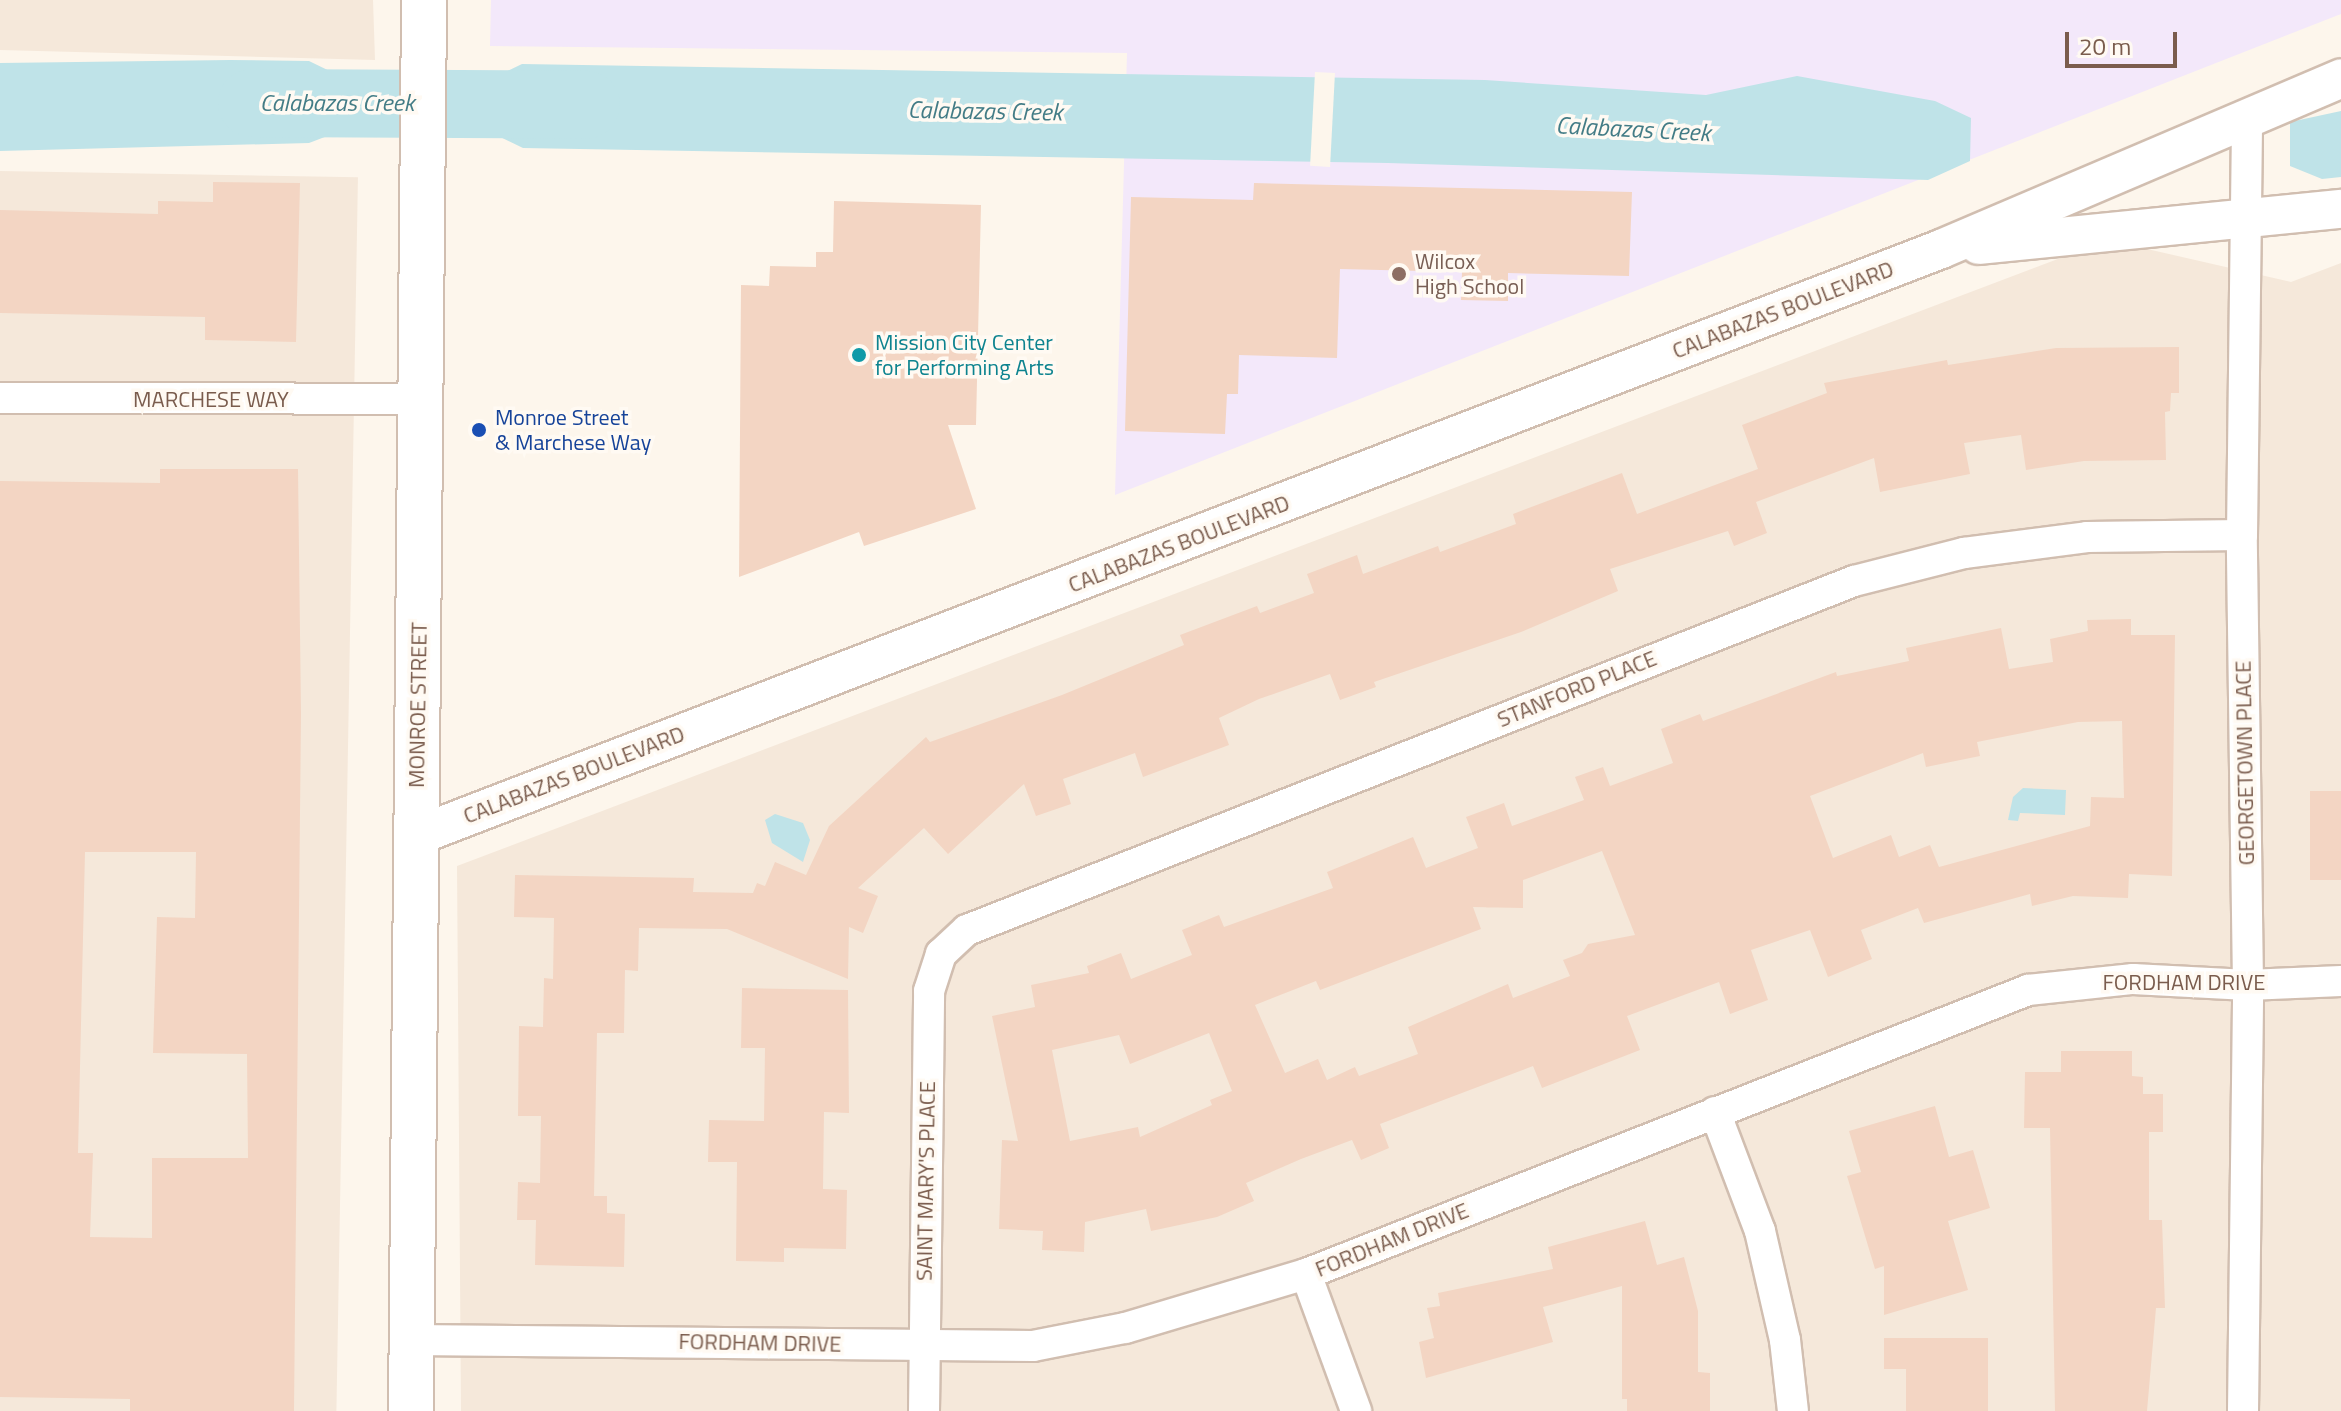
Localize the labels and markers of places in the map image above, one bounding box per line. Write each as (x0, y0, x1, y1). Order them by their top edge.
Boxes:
place label: Wilcox High School (1415, 248, 1524, 300)
marker: Wilcox High School (1390, 265, 1408, 283)
place label: Mission City Center for Performing Arts (875, 329, 1054, 380)
marker: Mission City Center for Performing Arts (850, 346, 868, 364)
place label: Monroe Street & Marchese Way (495, 404, 651, 456)
marker: Monroe Street & Marchese Way (470, 421, 488, 439)

